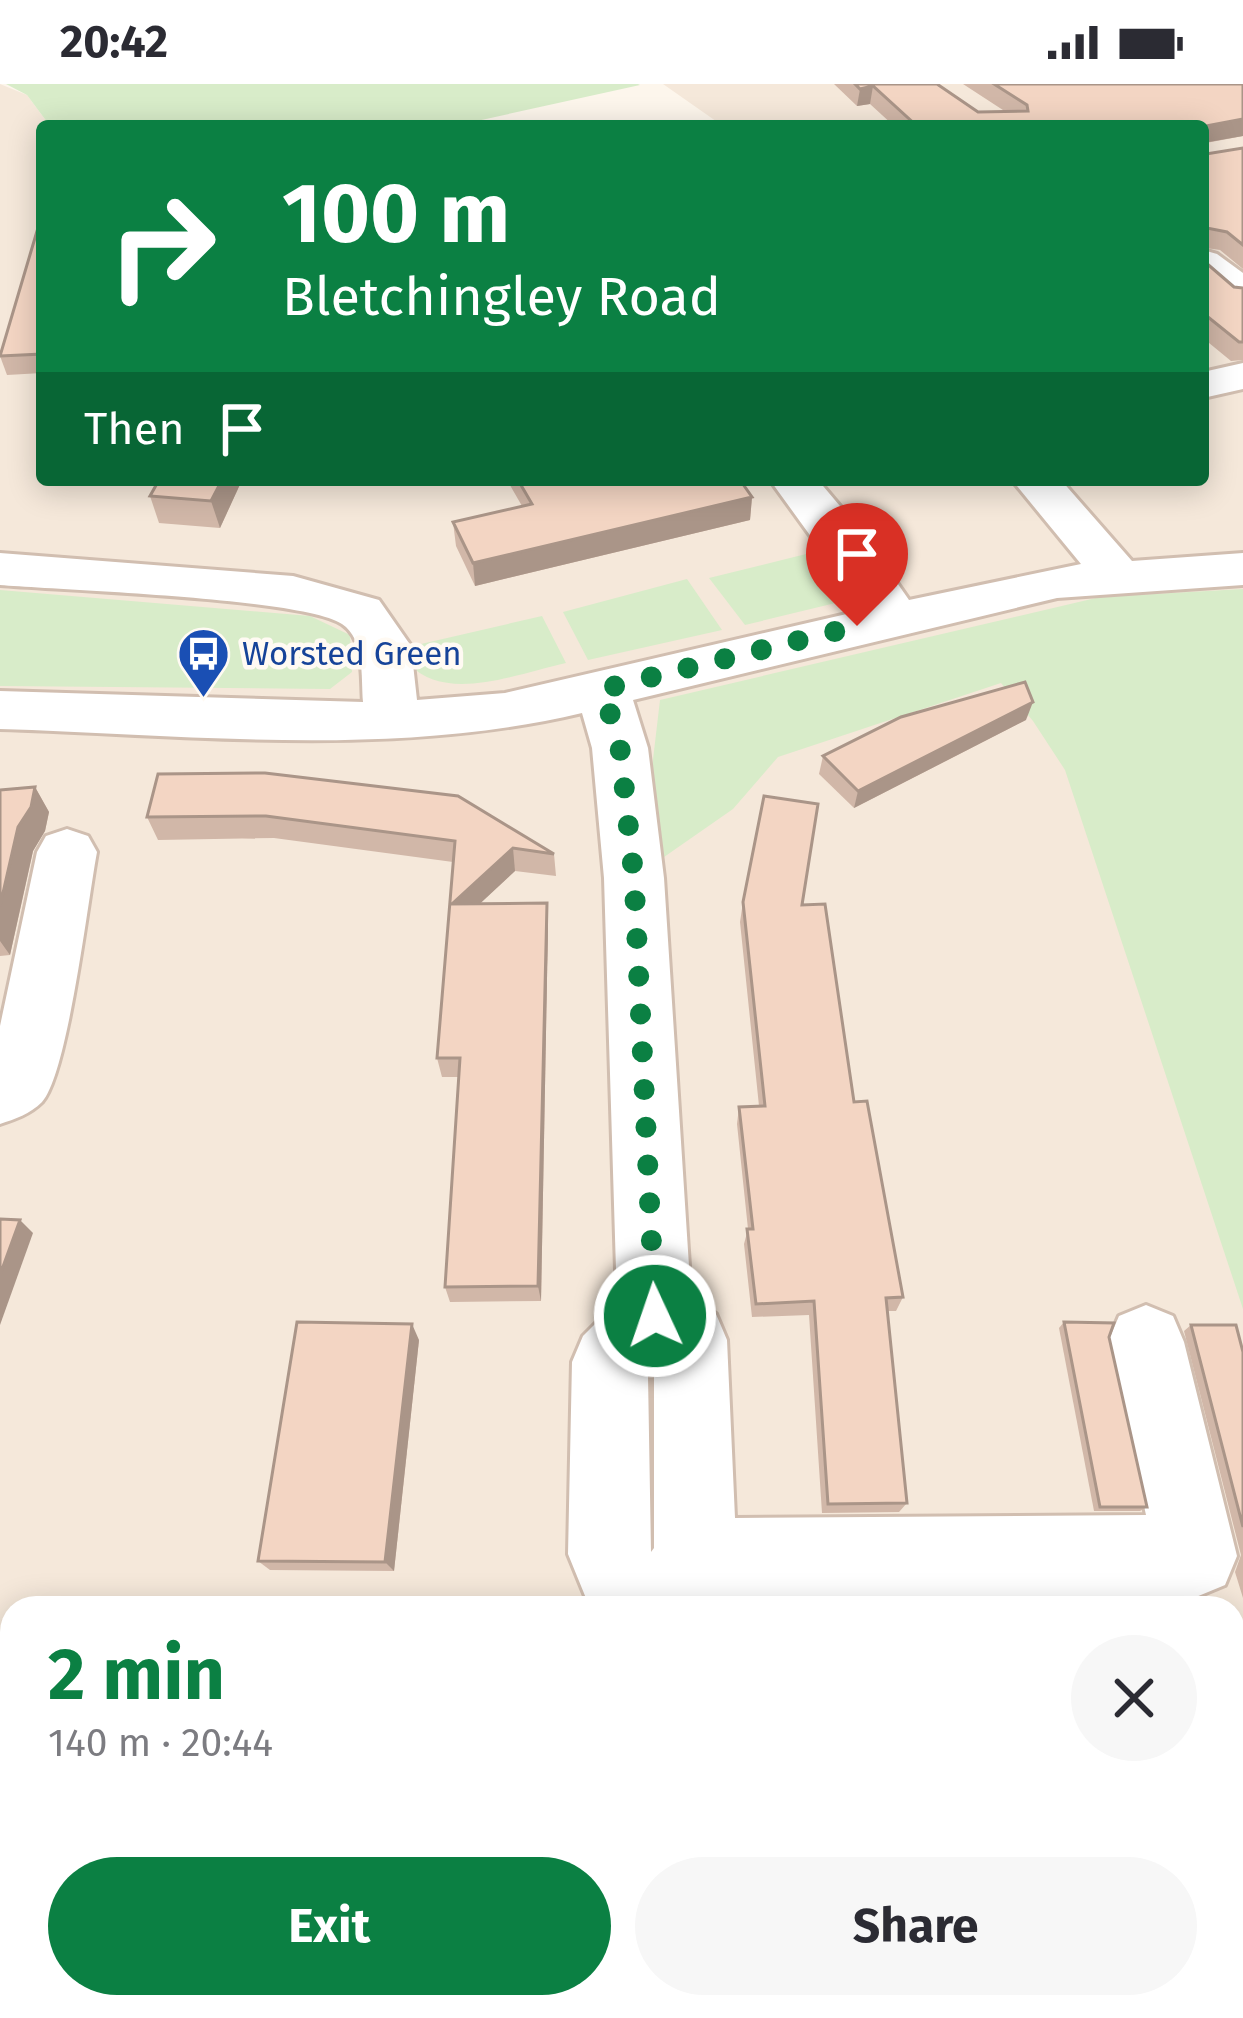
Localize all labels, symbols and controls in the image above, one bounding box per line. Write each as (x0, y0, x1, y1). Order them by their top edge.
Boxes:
text: 20:42 (60, 15, 168, 69)
text: 100 m (282, 163, 510, 264)
icon: right (84, 168, 240, 324)
text: Bletchingley Road (282, 265, 721, 329)
icon: arrive (209, 396, 275, 462)
text: Then (84, 402, 185, 456)
pin (806, 503, 908, 626)
icon: arrive (824, 521, 890, 587)
bus stop icon: Worsted Green (175, 625, 231, 699)
place label: Worsted Green (242, 634, 462, 674)
position arrow (592, 1253, 718, 1379)
text: 2 min (48, 1632, 225, 1718)
button: close (1071, 1635, 1197, 1761)
text: 140 m · 20:44 (48, 1720, 273, 1766)
button: Exit (48, 1857, 611, 1995)
button: Share (635, 1857, 1197, 1995)

